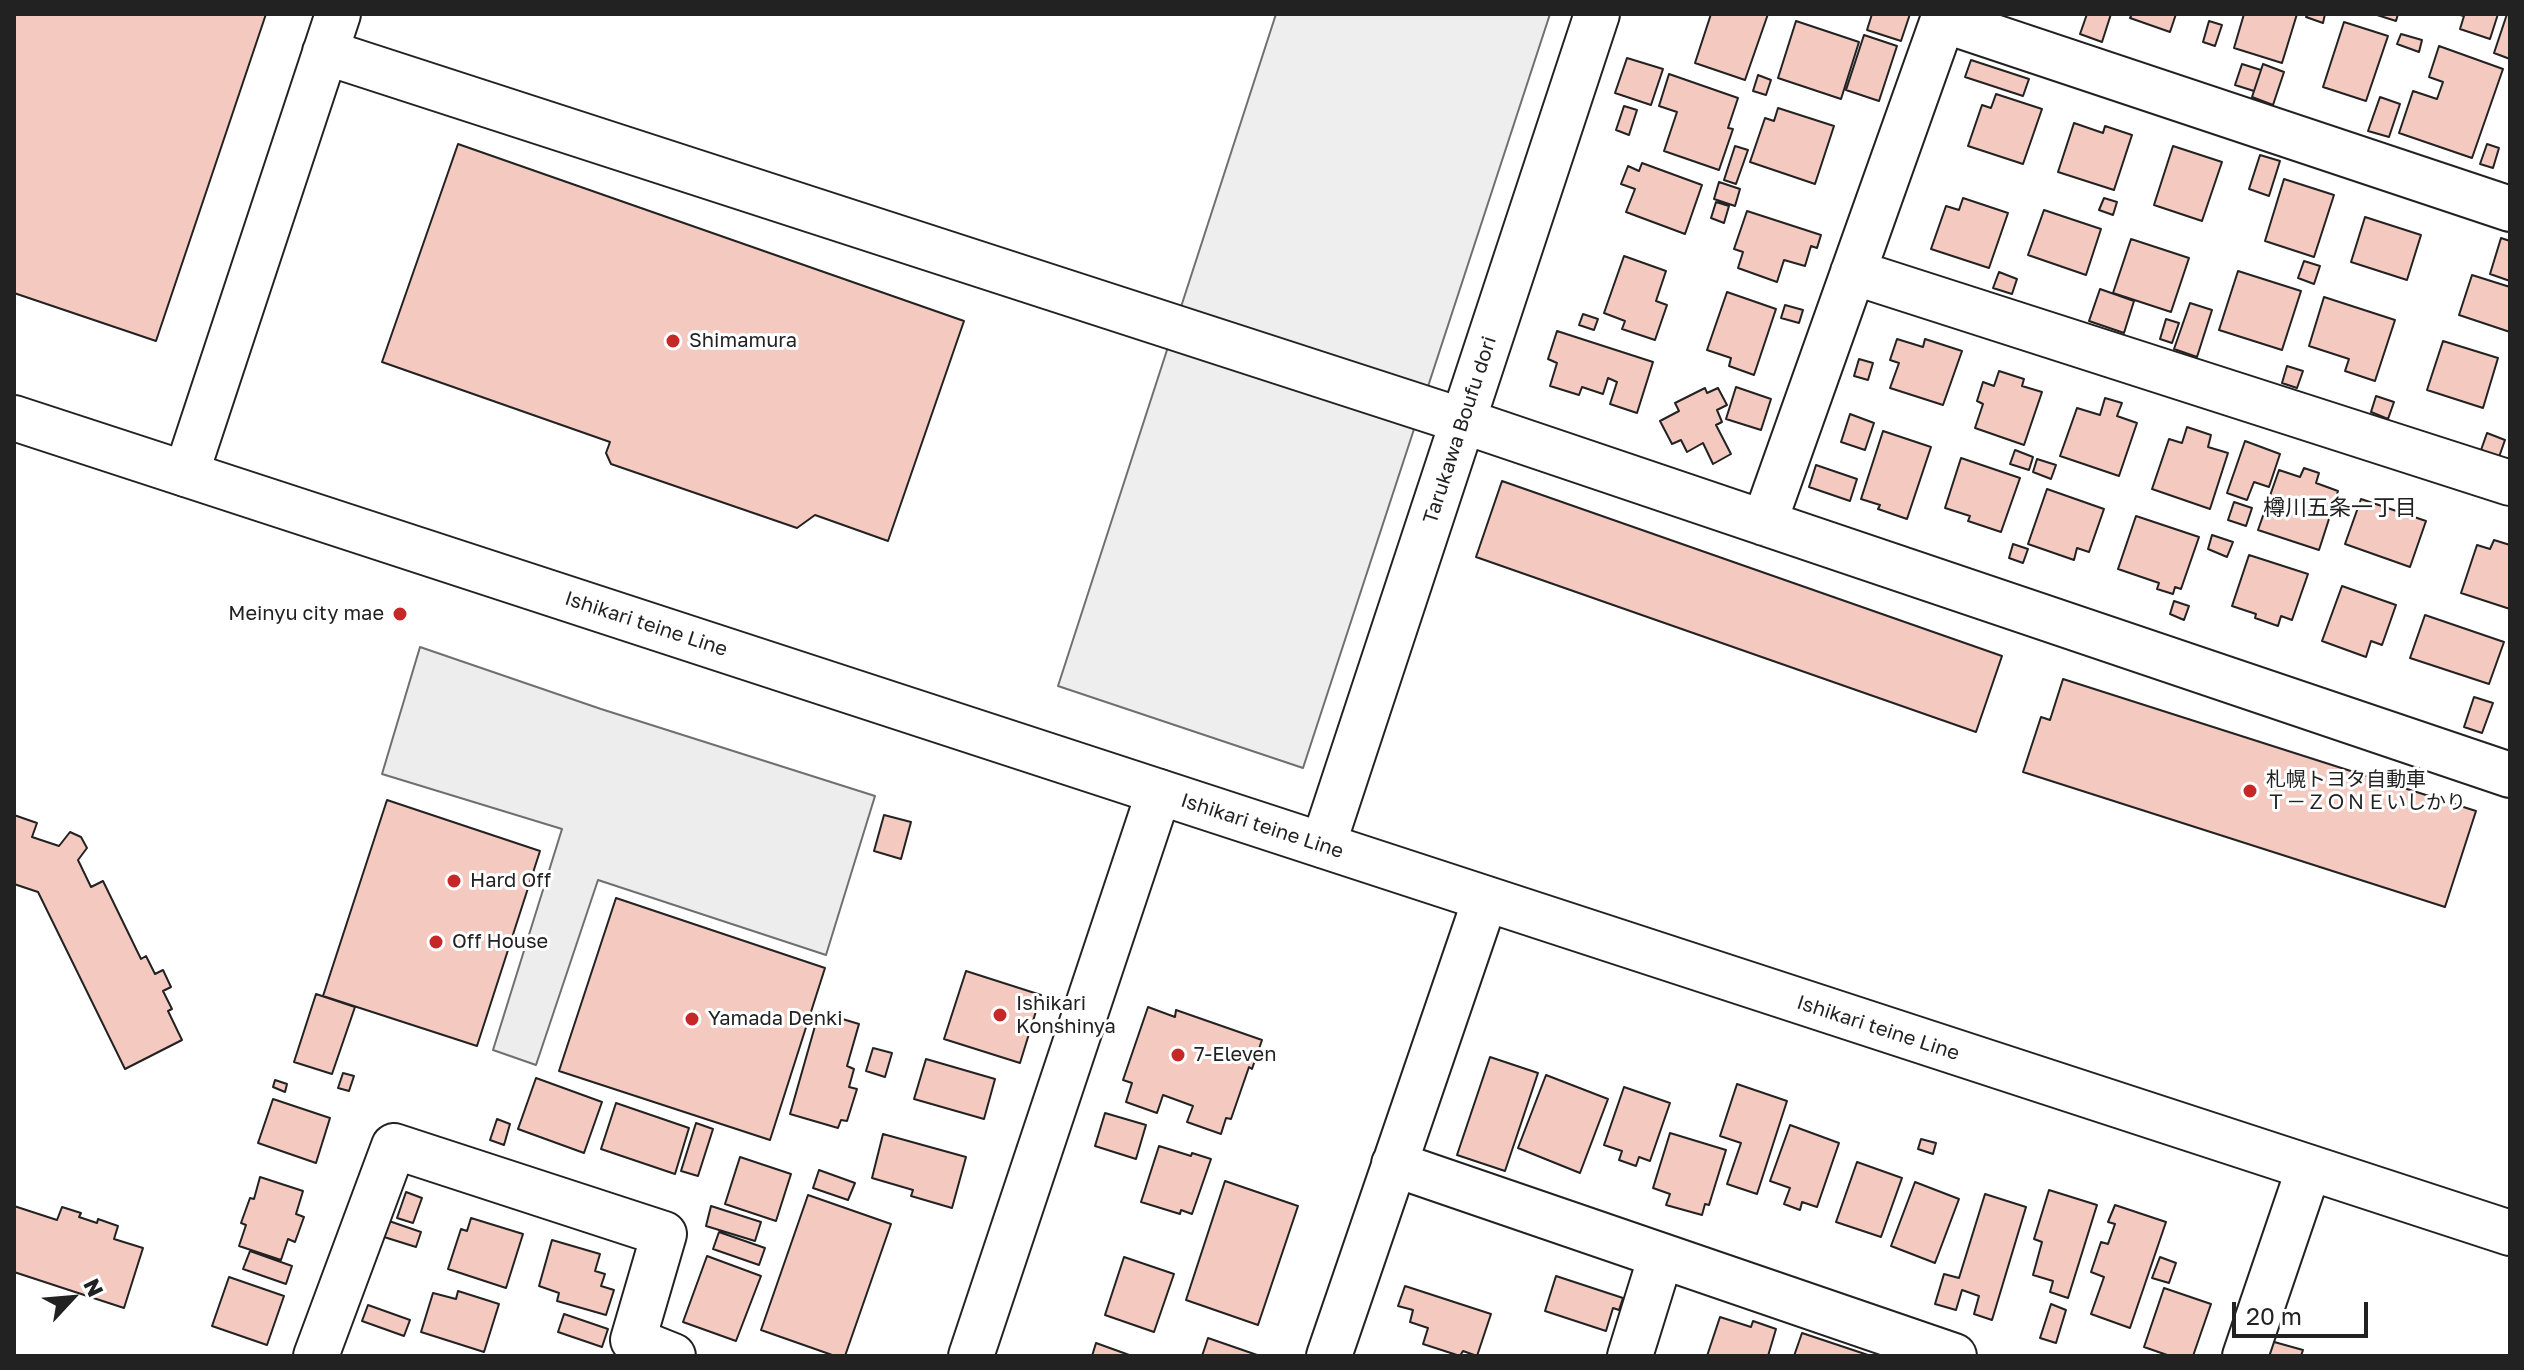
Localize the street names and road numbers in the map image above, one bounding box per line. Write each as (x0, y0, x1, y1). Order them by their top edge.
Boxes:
street label: Tarukawa Boufu dori (1418, 333, 1502, 527)
street label: Ishikari teine Line (562, 586, 730, 662)
street label: Ishikari teine Line (1178, 788, 1346, 864)
street label: Ishikari teine Line (1794, 990, 1962, 1066)

